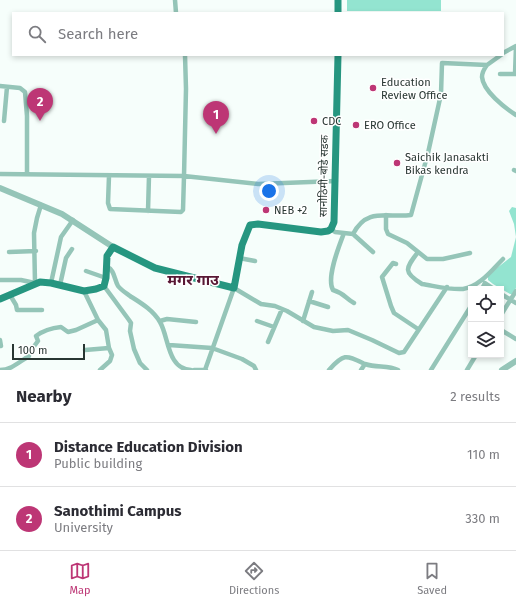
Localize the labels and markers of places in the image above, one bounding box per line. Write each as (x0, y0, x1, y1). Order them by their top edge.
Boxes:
place label: Education Review Office (381, 76, 447, 102)
marker: Education Review Office (368, 83, 378, 93)
pin: 2 (27, 88, 53, 121)
pin: 1 (203, 101, 229, 134)
place label: CDC (322, 115, 341, 128)
marker: CDC (309, 116, 319, 126)
place label: ERO Office (364, 119, 416, 132)
marker: ERO Office (351, 120, 361, 130)
place label: Saichik Janasakti Bikas kendra (405, 151, 489, 177)
marker: Saichik Janasakti Bikas kendra (392, 158, 402, 168)
place label: NEB +2 (274, 204, 307, 217)
marker: NEB +2 (261, 205, 271, 215)

